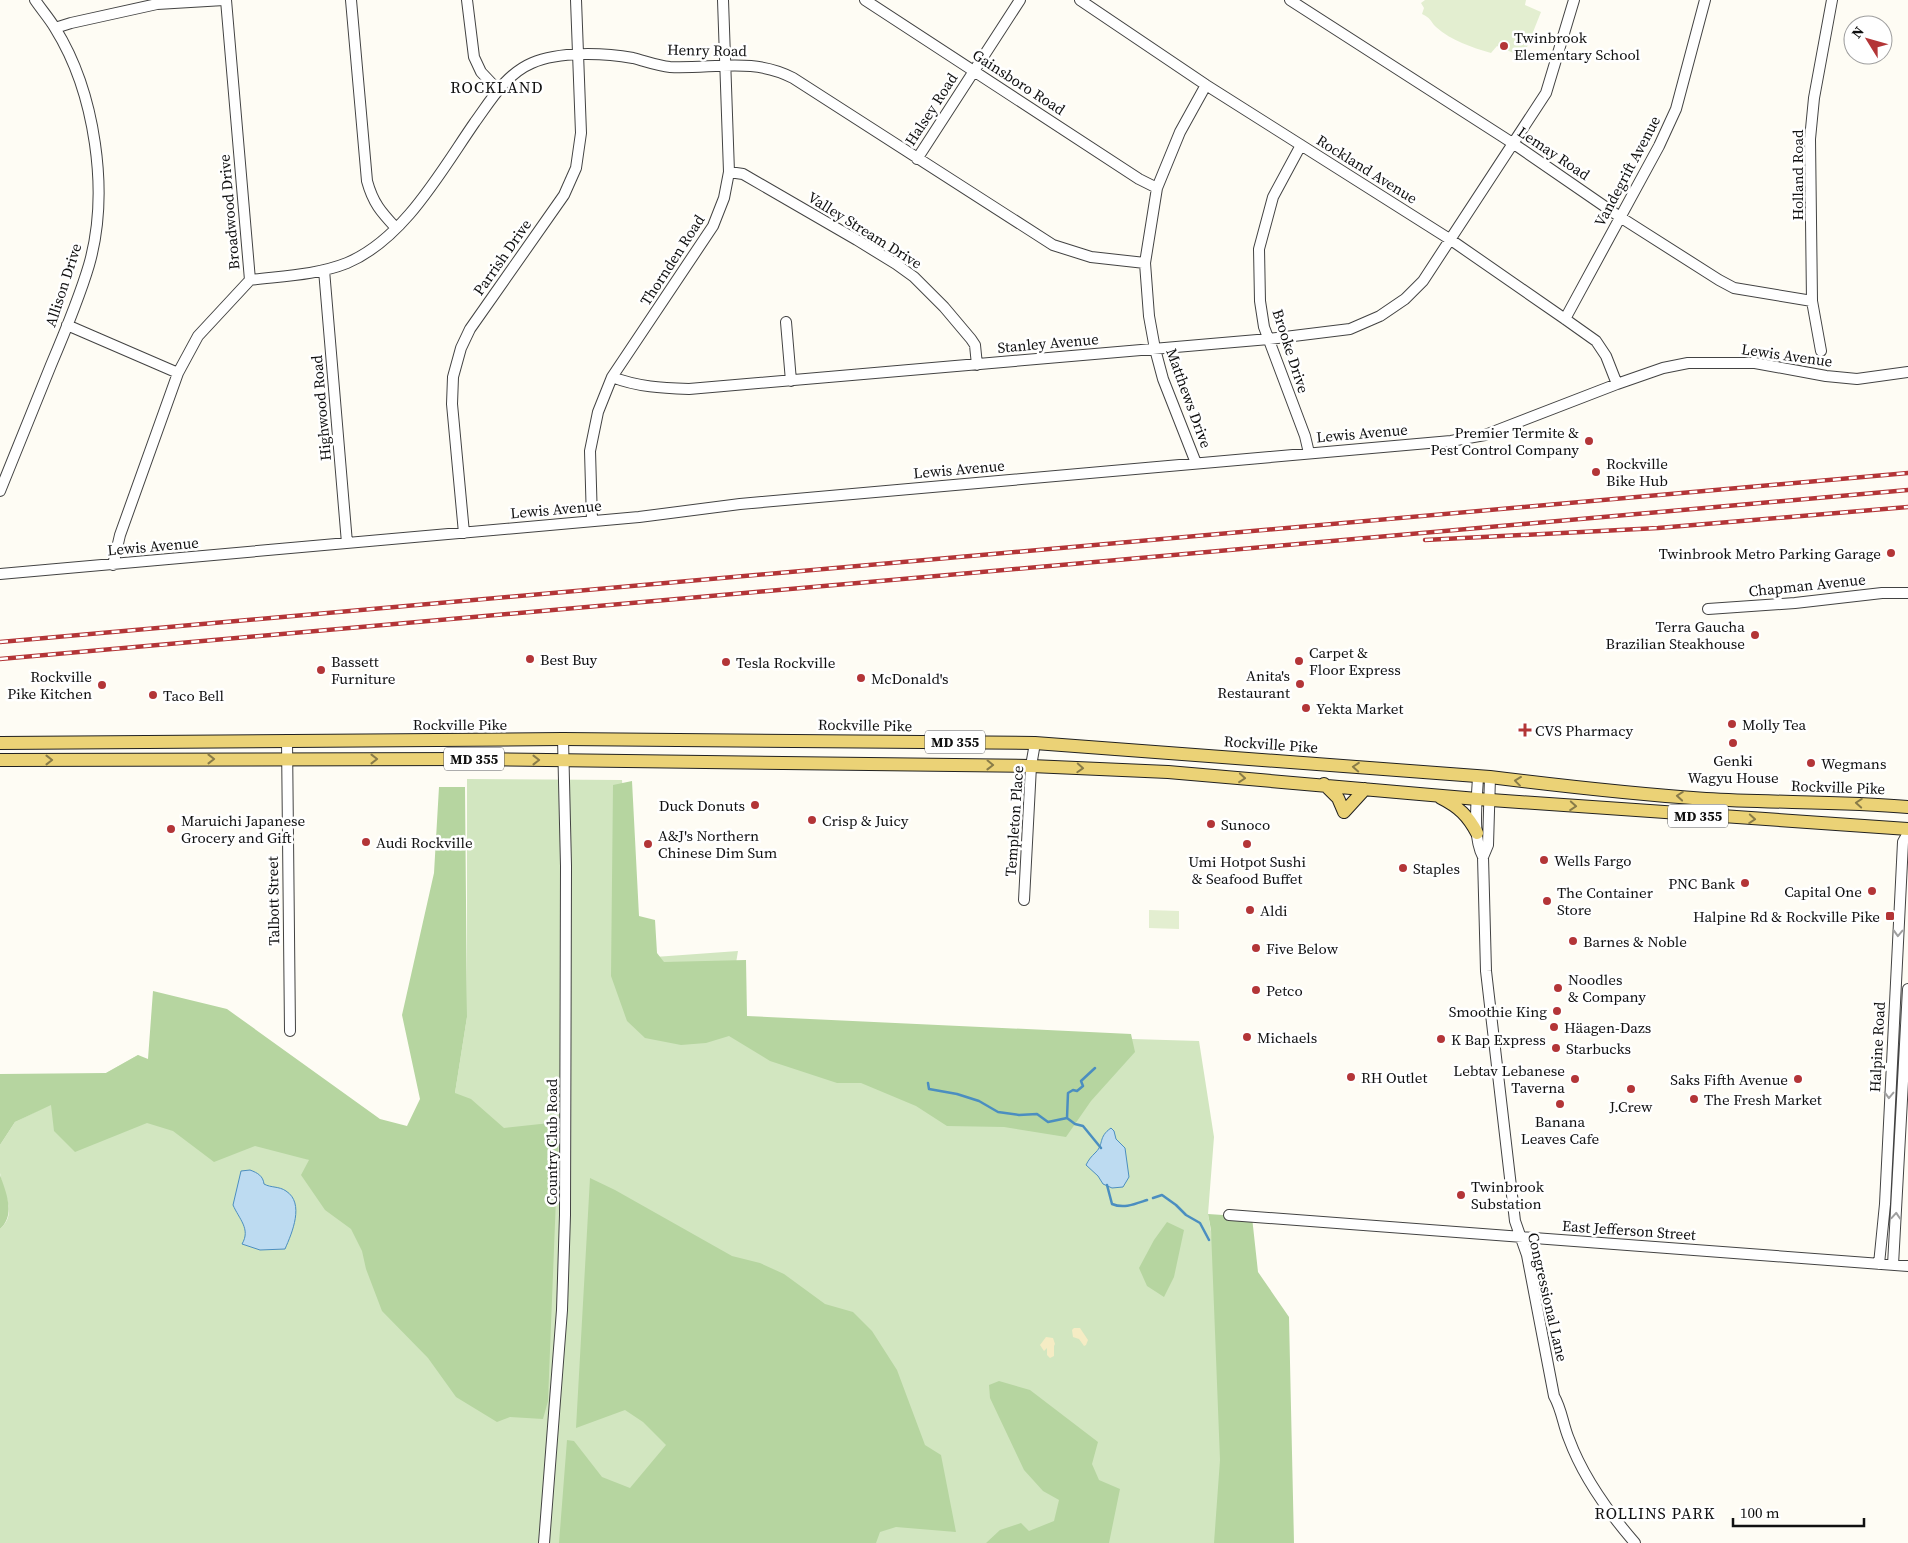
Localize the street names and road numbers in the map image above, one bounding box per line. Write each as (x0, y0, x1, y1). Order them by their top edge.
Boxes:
street label: Henry Road (667, 39, 748, 61)
street label: Gainsboro Road (969, 44, 1070, 120)
street label: Halsey Road (900, 68, 963, 149)
street label: Vandegrift Avenue (1589, 112, 1665, 230)
street label: Lemay Road (1514, 121, 1595, 185)
street label: Holland Road (1787, 129, 1808, 221)
street label: Rockland Avenue (1312, 130, 1422, 209)
street label: Broadwood Drive (213, 153, 245, 271)
street label: Valley Stream Drive (804, 186, 926, 274)
street label: Thornden Road (635, 210, 710, 310)
street label: Parrish Drive (468, 214, 536, 299)
street label: Allison Drive (40, 240, 87, 330)
street label: Brooke Drive (1268, 306, 1315, 396)
street label: Stanley Avenue (997, 328, 1100, 358)
street label: Lewis Avenue (1740, 338, 1834, 372)
street label: Matthews Drive (1161, 345, 1217, 451)
street label: Highwood Road (306, 354, 336, 462)
street label: Lewis Avenue (1315, 419, 1409, 447)
street label: Lewis Avenue (912, 455, 1006, 483)
street label: Lewis Avenue (509, 495, 603, 523)
street label: Lewis Avenue (106, 532, 200, 560)
street label: Chapman Avenue (1747, 568, 1867, 602)
street label: Rockville Pike (413, 714, 508, 735)
street label: Rockville Pike (818, 714, 913, 736)
road number: MD 355 (925, 730, 985, 754)
street label: Rockville Pike (1223, 730, 1319, 758)
road number: MD 355 (444, 748, 504, 771)
street label: Templeton Place (1000, 764, 1028, 877)
street label: Rockville Pike (1790, 775, 1886, 799)
road number: MD 355 (1668, 804, 1728, 828)
street label: Talbott Street (262, 856, 284, 946)
street label: Halpine Road (1864, 1001, 1890, 1093)
street label: Country Club Road (541, 1078, 562, 1205)
street label: East Jefferson Street (1561, 1215, 1697, 1245)
street label: Congressional Lane (1523, 1230, 1573, 1364)

